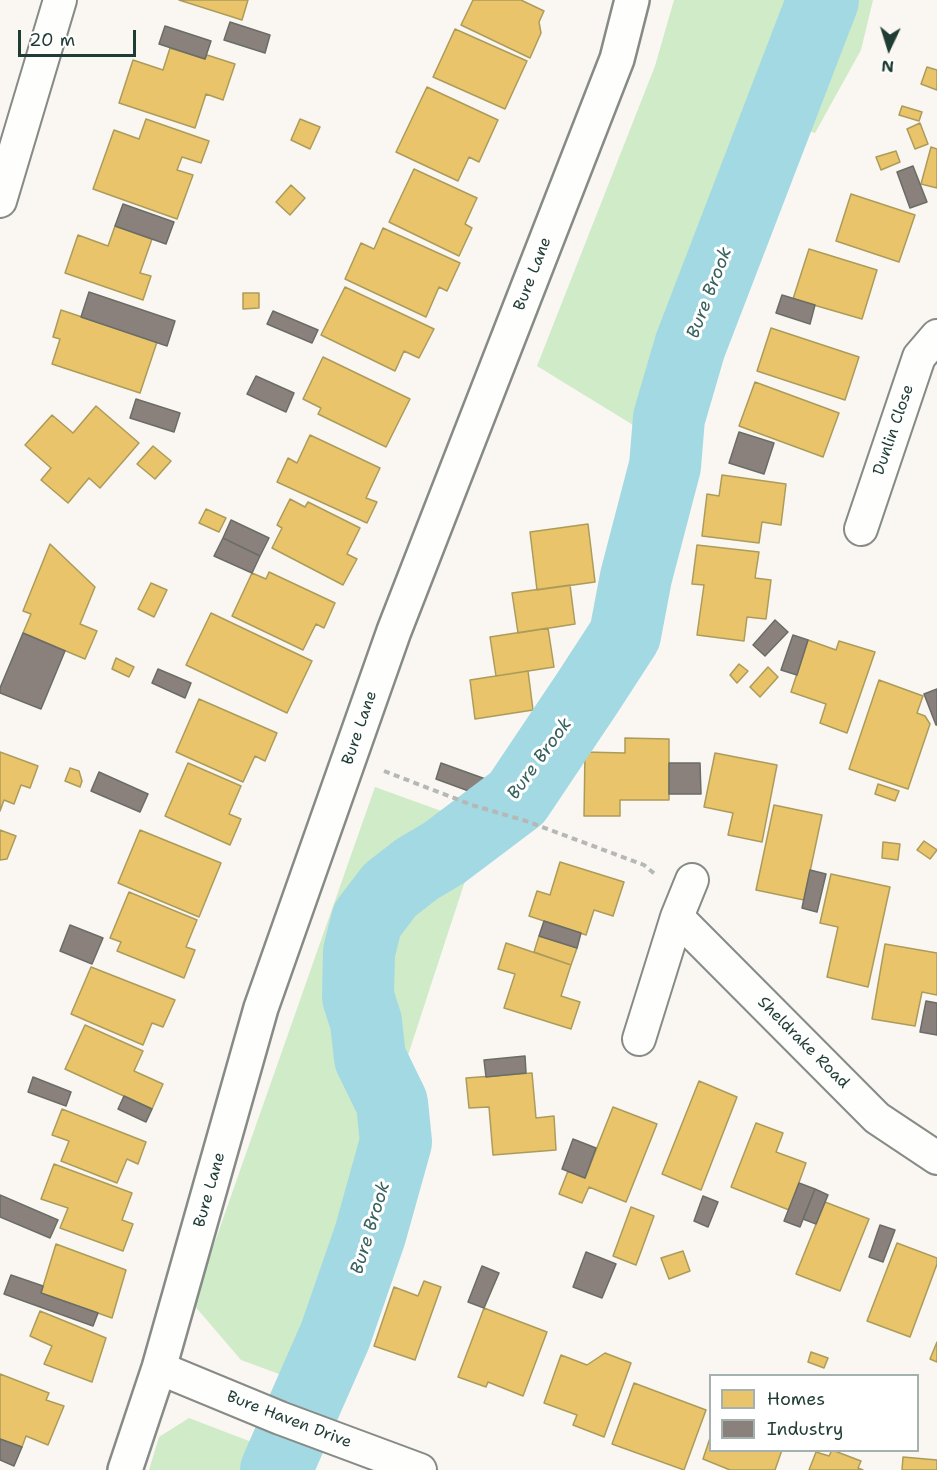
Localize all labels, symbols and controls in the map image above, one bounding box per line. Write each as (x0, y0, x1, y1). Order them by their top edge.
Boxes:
scale bar (21, 18, 140, 56)
north arrow (859, 18, 919, 78)
text: 20 m (29, 28, 75, 52)
text: N (881, 56, 895, 77)
street label: Bure Lane (510, 235, 556, 313)
water label: Bure Brook (683, 244, 737, 342)
street label: Dunlin Close (870, 382, 918, 478)
street label: Bure Lane (338, 688, 382, 768)
water label: Bure Brook (503, 714, 577, 804)
street label: Sheldrake Road (753, 993, 853, 1093)
street label: Bure Lane (190, 1150, 230, 1230)
water label: Bure Brook (347, 1179, 395, 1277)
legend (709, 1374, 919, 1452)
street label: Bure Haven Drive (224, 1387, 354, 1453)
text: Homes (767, 1387, 825, 1411)
text: Industry (767, 1417, 843, 1441)

